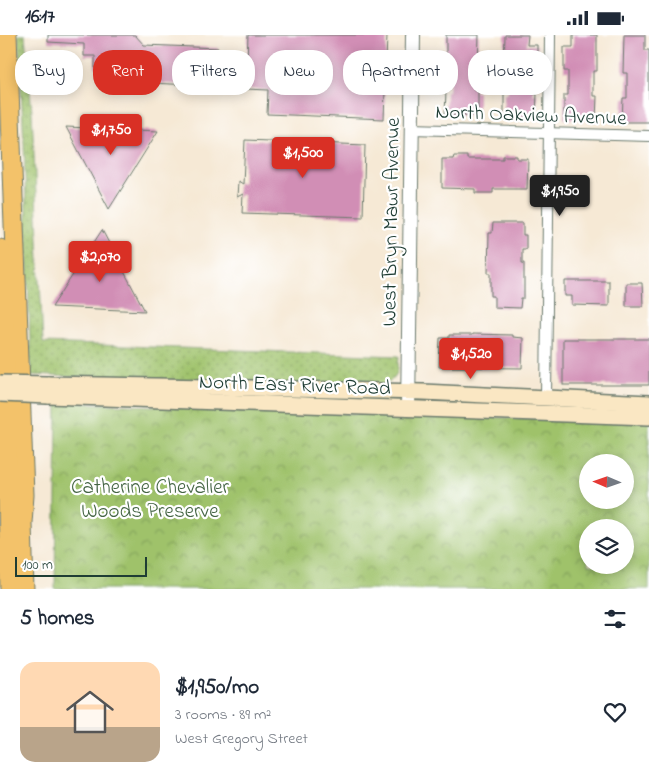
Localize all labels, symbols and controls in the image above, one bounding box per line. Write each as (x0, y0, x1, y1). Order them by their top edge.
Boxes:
text: 16:17 (25, 4, 55, 31)
chip: Buy (15, 50, 83, 95)
chip: Rent (93, 50, 162, 95)
chip: Filters (172, 50, 255, 95)
chip: New (265, 50, 333, 95)
chip: Apartment (343, 50, 458, 95)
chip: House (468, 50, 552, 95)
street label: North Oakview Avenue (435, 98, 628, 134)
pin: $1,750 (70, 113, 152, 156)
street label: West Bryn Mawr Avenue (375, 117, 411, 327)
text: $1,750 (91, 118, 131, 142)
pin: $1,500 (262, 137, 344, 179)
text: $1,500 (283, 141, 323, 165)
pin: $1,950 (519, 175, 601, 217)
text: $1,950 (541, 179, 579, 203)
pin: $2,070 (59, 241, 141, 283)
text: $2,070 (80, 245, 120, 269)
pin: $1,520 (430, 337, 512, 380)
text: $1,520 (450, 342, 492, 366)
street label: North East River Road (199, 368, 392, 404)
north arrow (579, 454, 634, 509)
map controls (579, 454, 634, 574)
park label: Catherine Chevalier Woods Preserve (71, 473, 230, 527)
button: layers (579, 519, 634, 574)
scale bar (15, 554, 148, 577)
text: 100 m (22, 555, 53, 576)
text: 5 homes (20, 604, 95, 634)
icon: filters (601, 605, 629, 633)
text: $1,950/mo (175, 673, 259, 703)
icon: home (60, 682, 120, 742)
icon: heart (601, 698, 629, 726)
text: 3 rooms · 89 m² (175, 703, 271, 727)
text: West Gregory Street (175, 727, 308, 751)

